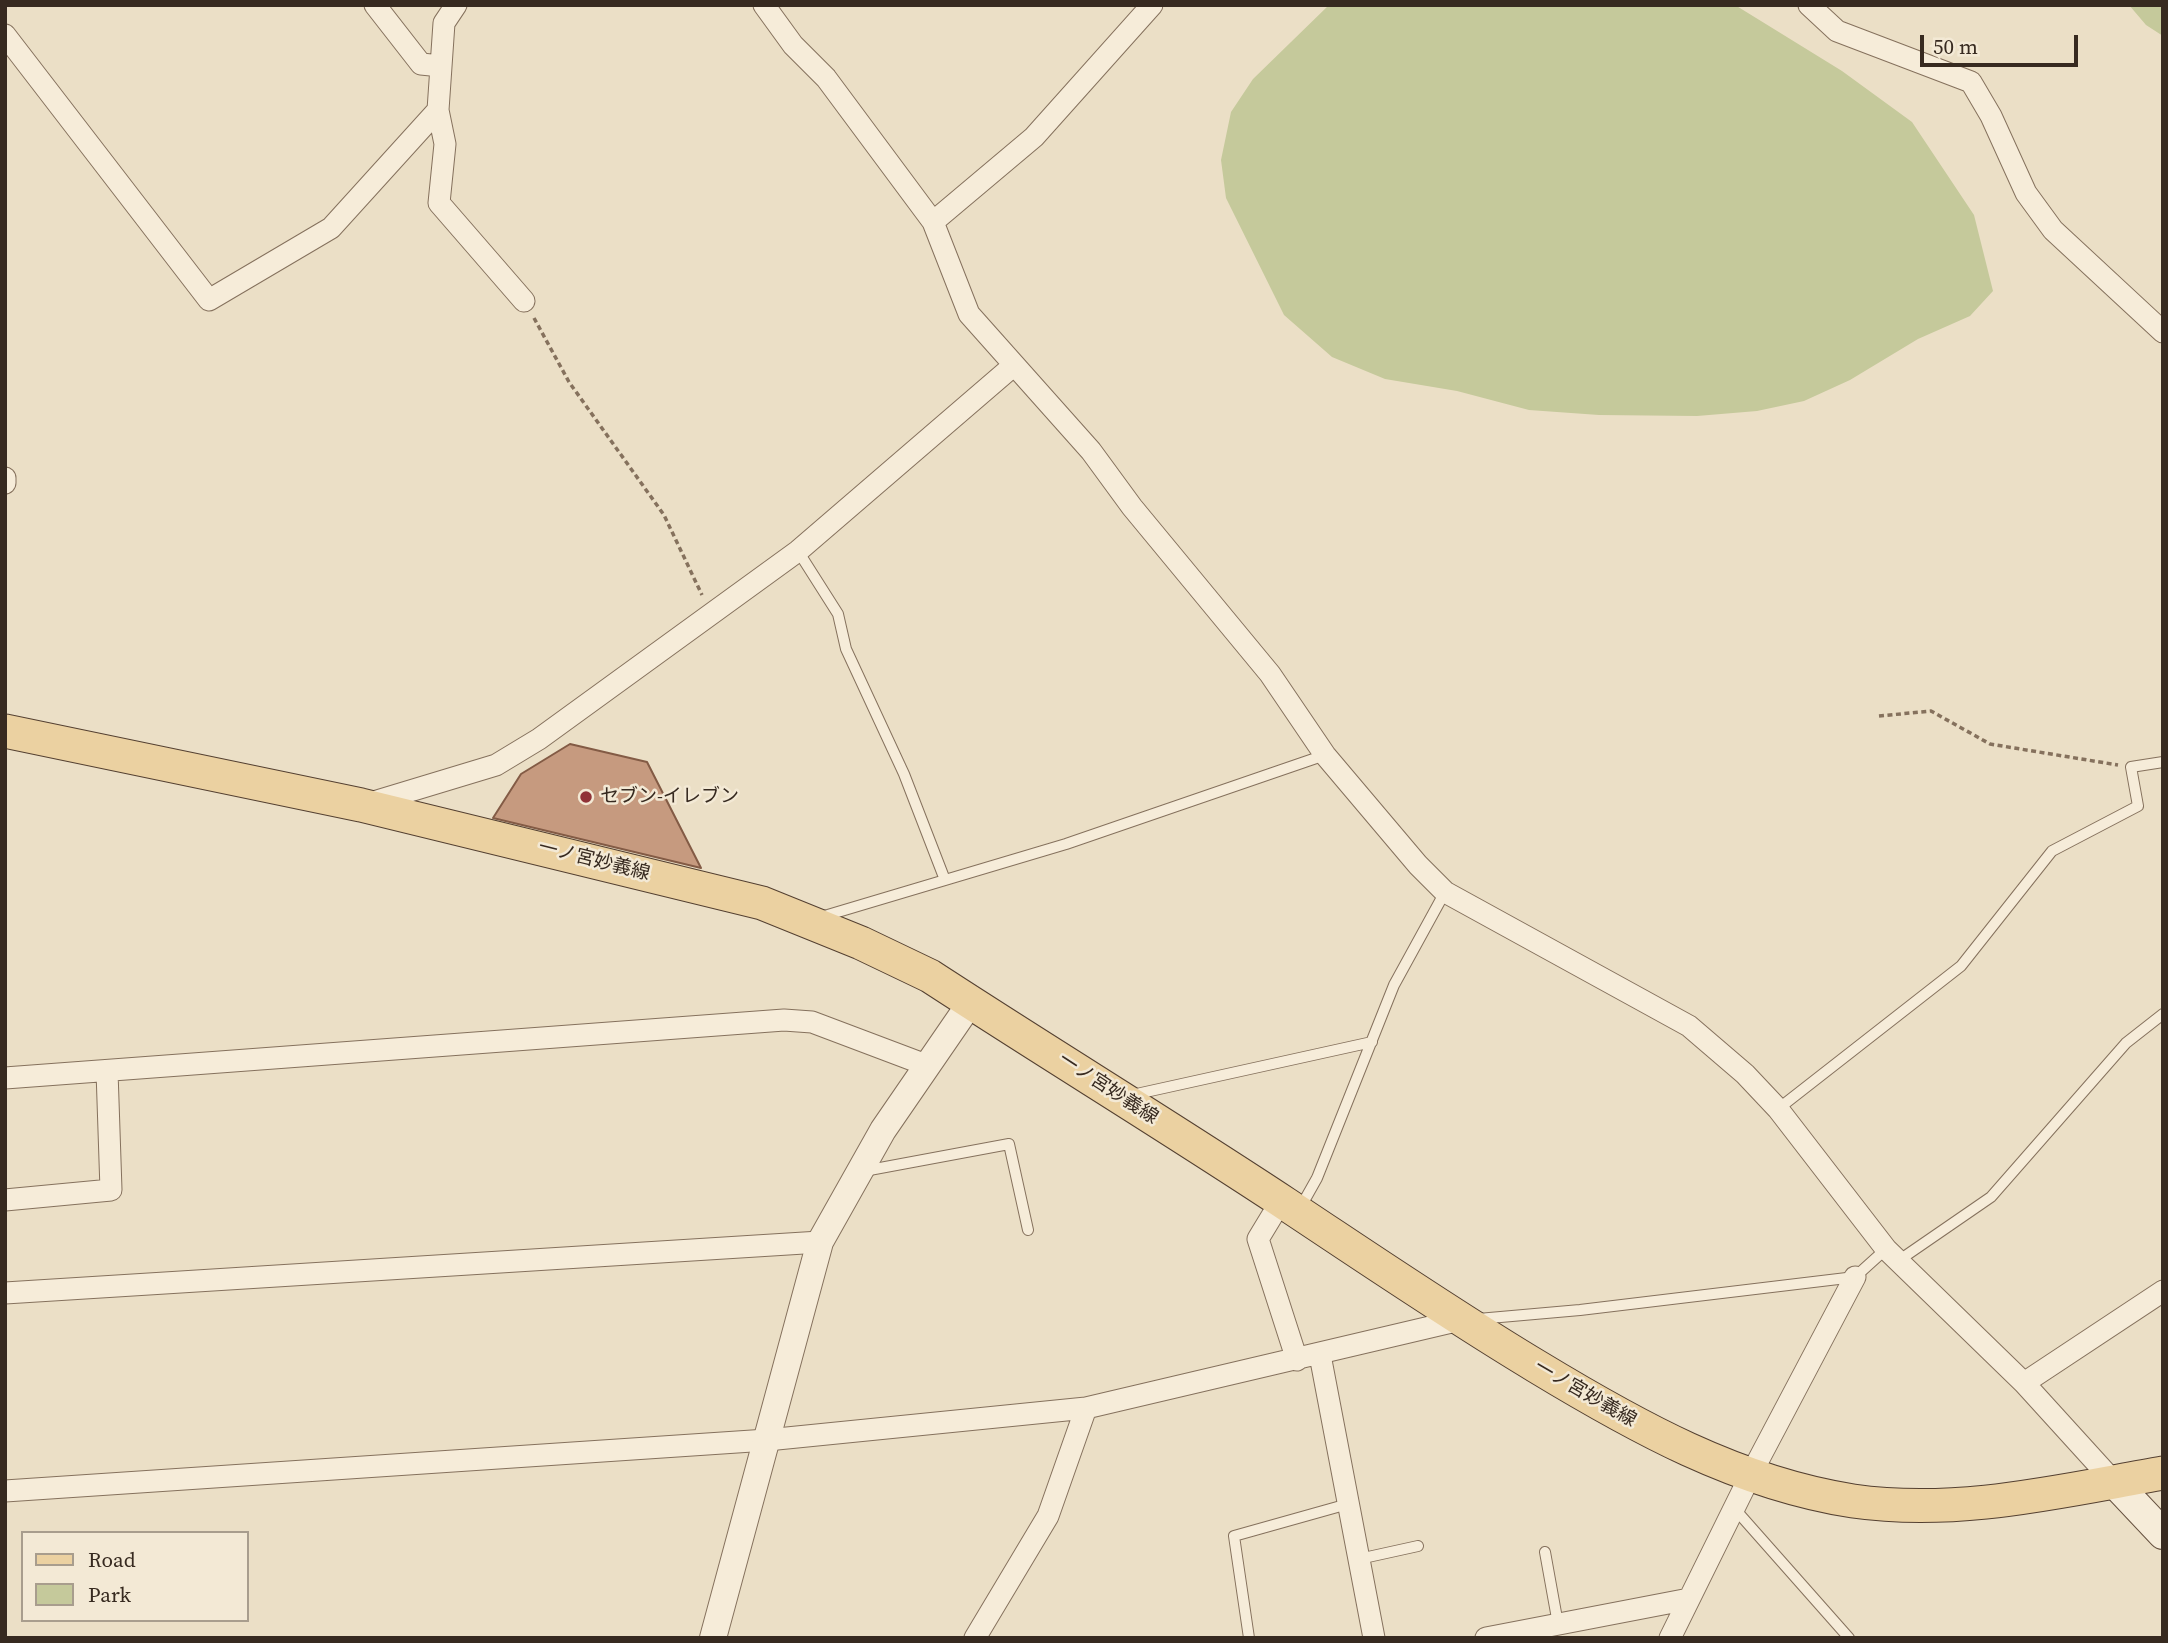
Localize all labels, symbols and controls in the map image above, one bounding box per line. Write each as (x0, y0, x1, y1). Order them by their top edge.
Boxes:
scale bar (1923, 21, 2080, 65)
text: 50 m (1933, 32, 1978, 61)
place label: セブン-イレブン (600, 786, 739, 808)
marker: セブン-イレブン (578, 789, 594, 805)
street label: 一ノ宮妙義線 (536, 836, 652, 886)
street label: 一ノ宮妙義線 (1054, 1048, 1162, 1130)
street label: 一ノ宮妙義線 (1530, 1356, 1640, 1432)
legend (21, 1531, 248, 1622)
text: Road (88, 1545, 136, 1574)
text: Park (88, 1580, 131, 1609)

